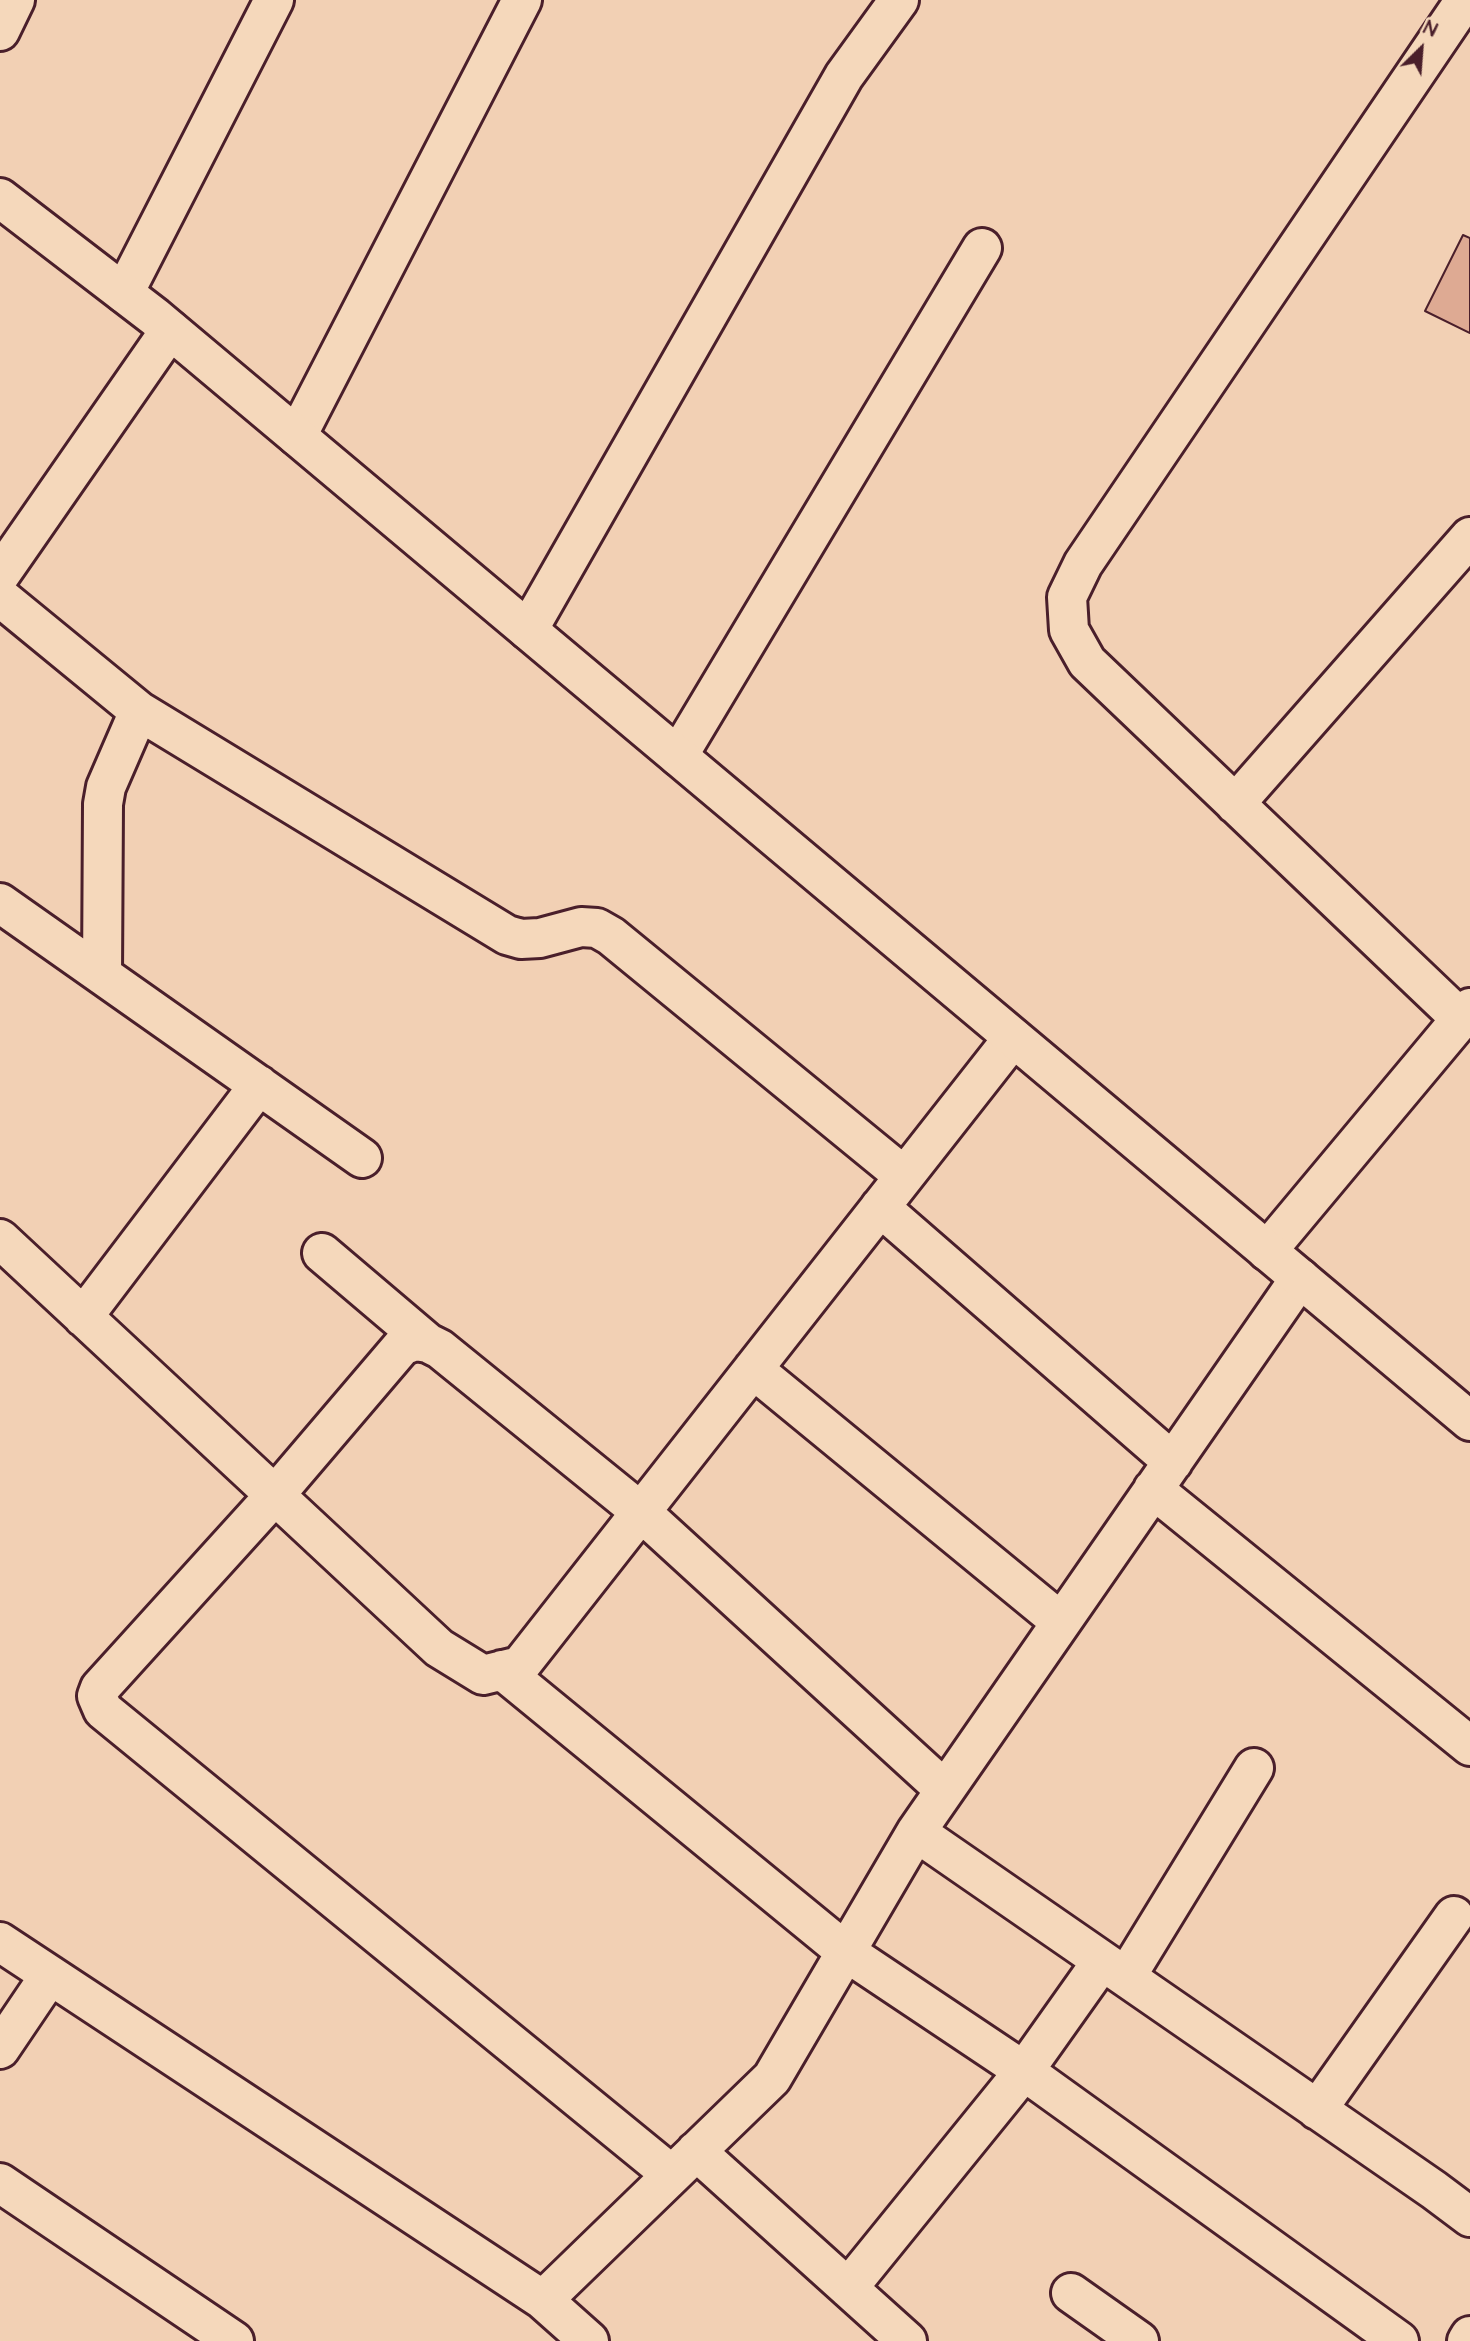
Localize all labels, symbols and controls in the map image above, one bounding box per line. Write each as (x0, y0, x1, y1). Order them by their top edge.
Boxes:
north arrow (1386, 14, 1456, 84)
text: N (1419, 15, 1441, 44)

